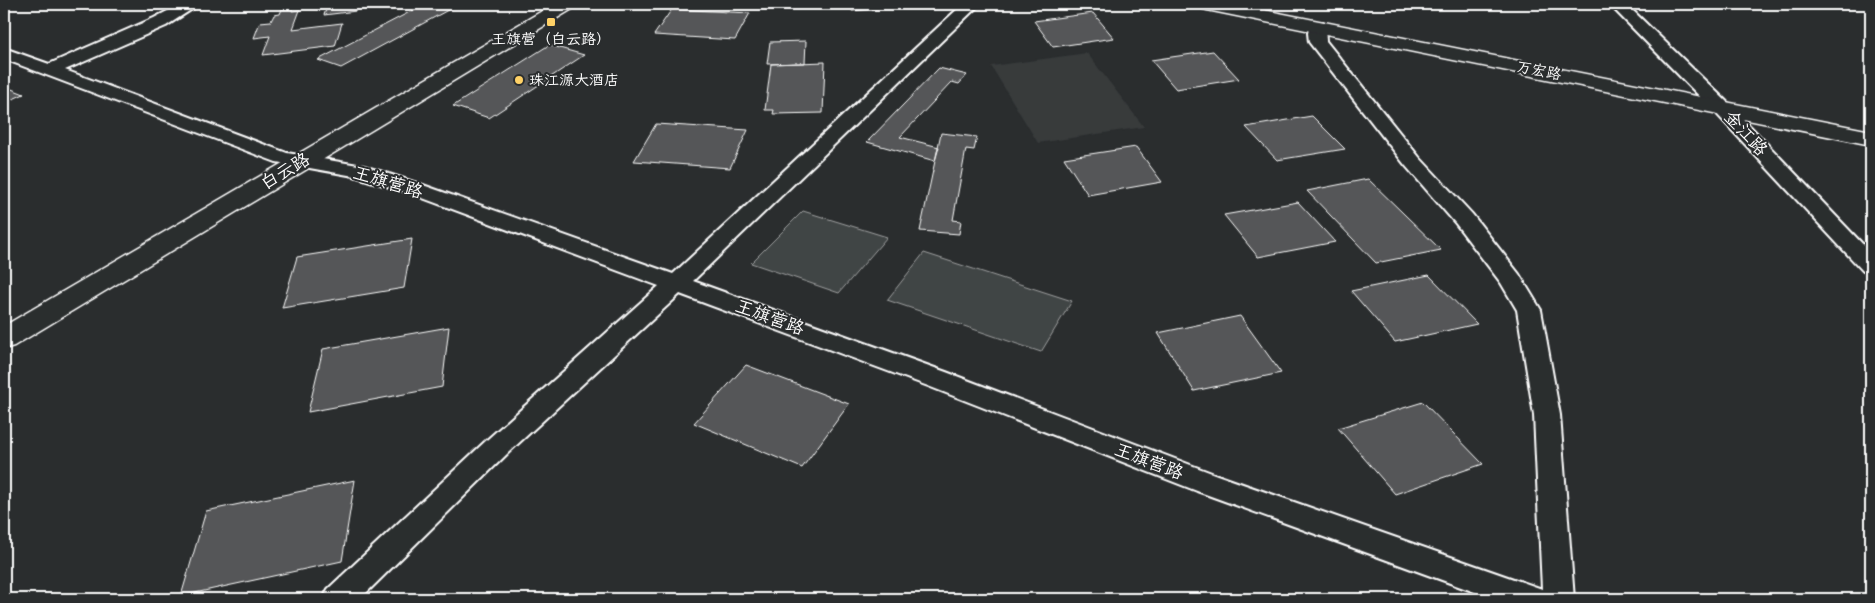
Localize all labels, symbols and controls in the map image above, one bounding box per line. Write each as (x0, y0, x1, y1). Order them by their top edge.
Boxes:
marker: 王旗营（白云路） (545, 16, 557, 28)
place label: 王旗营（白云路） (491, 30, 611, 49)
street label: 万宏路 (1515, 57, 1563, 85)
place label: 珠江源大酒店 (529, 71, 619, 90)
marker: 珠江源大酒店 (513, 74, 525, 86)
street label: 金江路 (1720, 106, 1772, 160)
street label: 白云路 (256, 148, 314, 194)
street label: 王旗营路 (350, 161, 426, 203)
street label: 王旗营路 (732, 294, 808, 340)
street label: 王旗营路 (1111, 438, 1187, 484)

